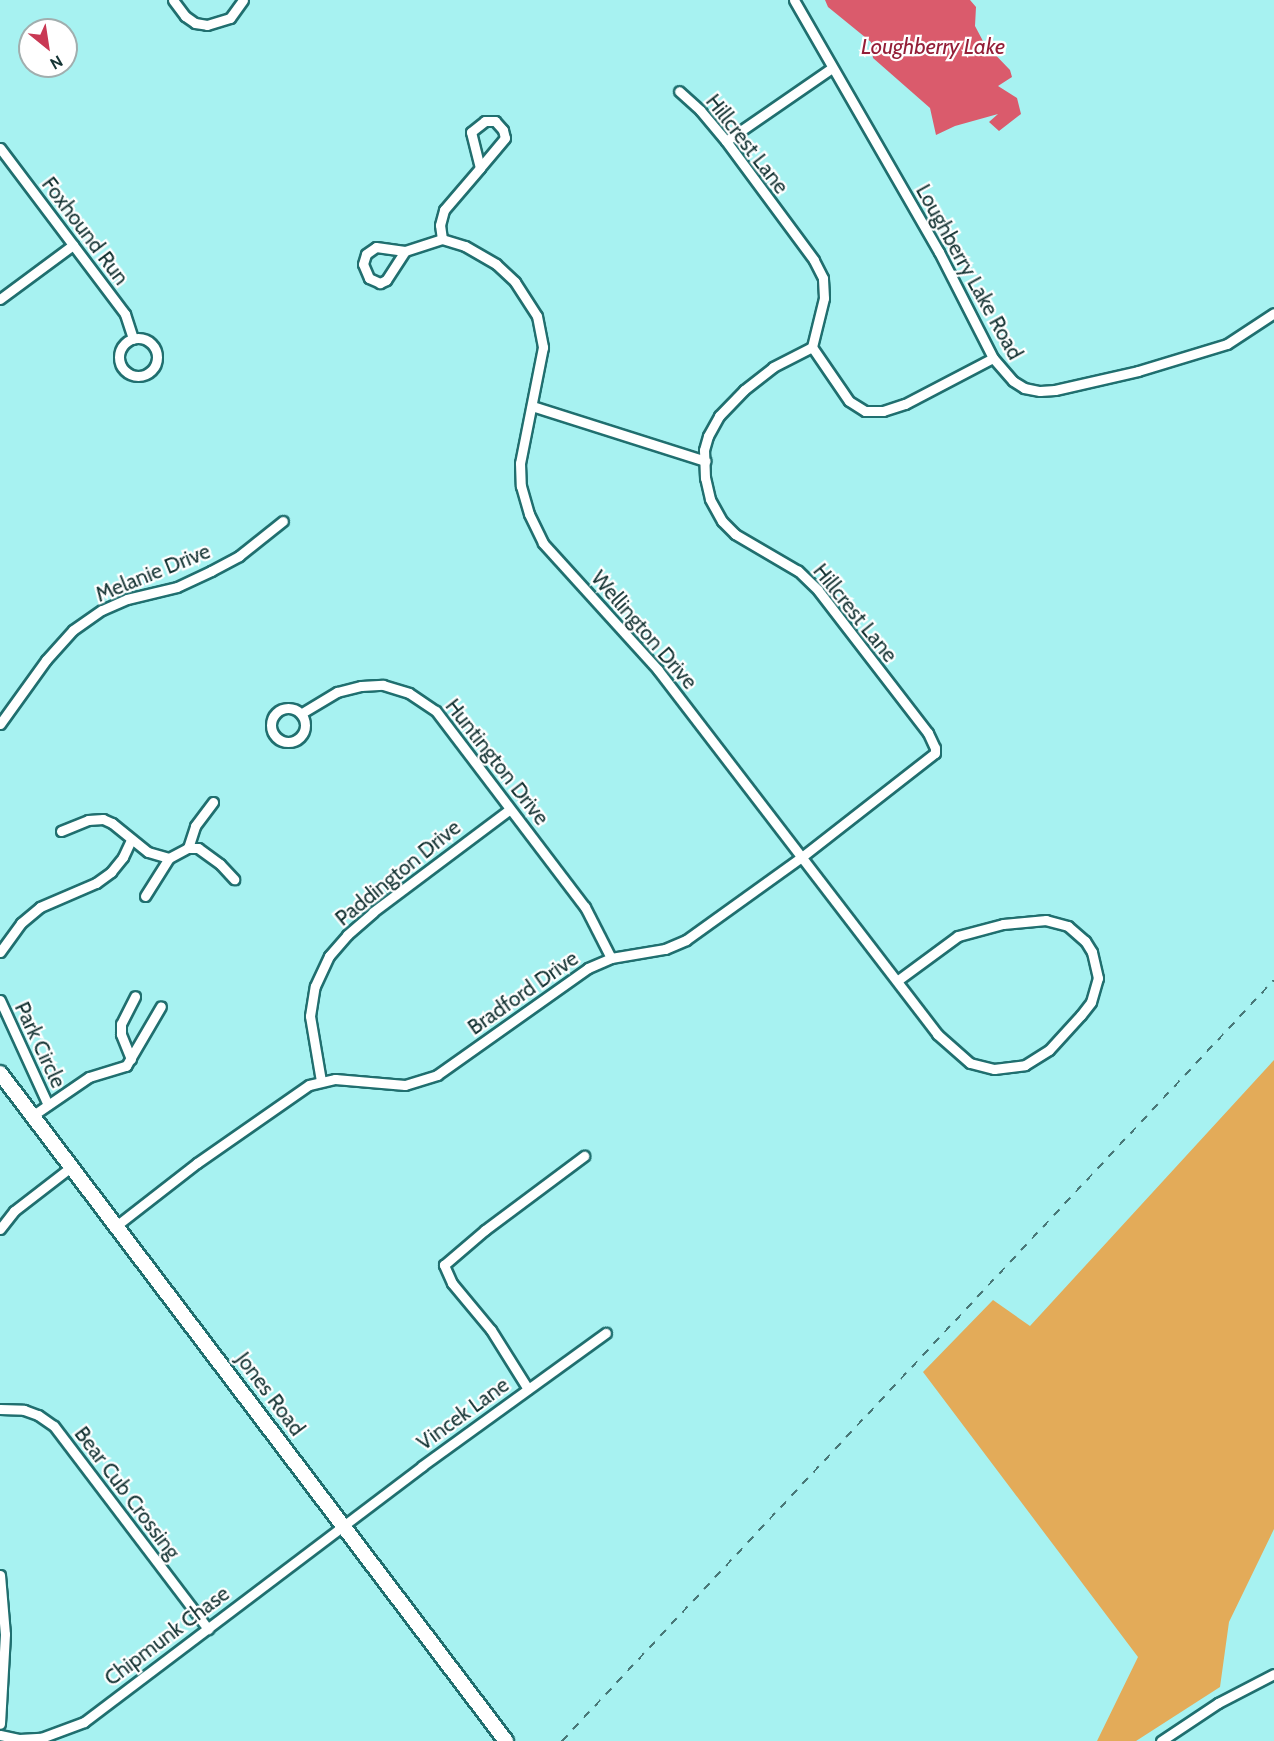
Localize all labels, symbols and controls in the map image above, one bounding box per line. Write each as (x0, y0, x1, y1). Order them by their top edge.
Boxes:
north arrow (18, 18, 78, 78)
water label: Loughberry Lake (861, 34, 1005, 60)
text: N (47, 51, 66, 73)
street label: Hillcrest Lane (700, 89, 794, 199)
street label: Foxhound Run (36, 172, 134, 290)
street label: Loughberry Lake Road (910, 180, 1028, 364)
street label: Melanie Drive (92, 539, 214, 607)
street label: Hillcrest Lane (808, 559, 902, 667)
street label: Wellington Drive (586, 566, 702, 694)
street label: Huntington Drive (440, 694, 554, 830)
street label: Paddington Drive (330, 815, 466, 931)
street label: Bradford Drive (463, 946, 583, 1040)
street label: Park Circle (9, 998, 71, 1092)
street label: Jones Road (230, 1347, 310, 1441)
street label: Vincek Lane (412, 1372, 514, 1456)
street label: Bear Cub Crossing (69, 1422, 185, 1564)
street label: Chipmunk Chase (100, 1581, 234, 1691)

